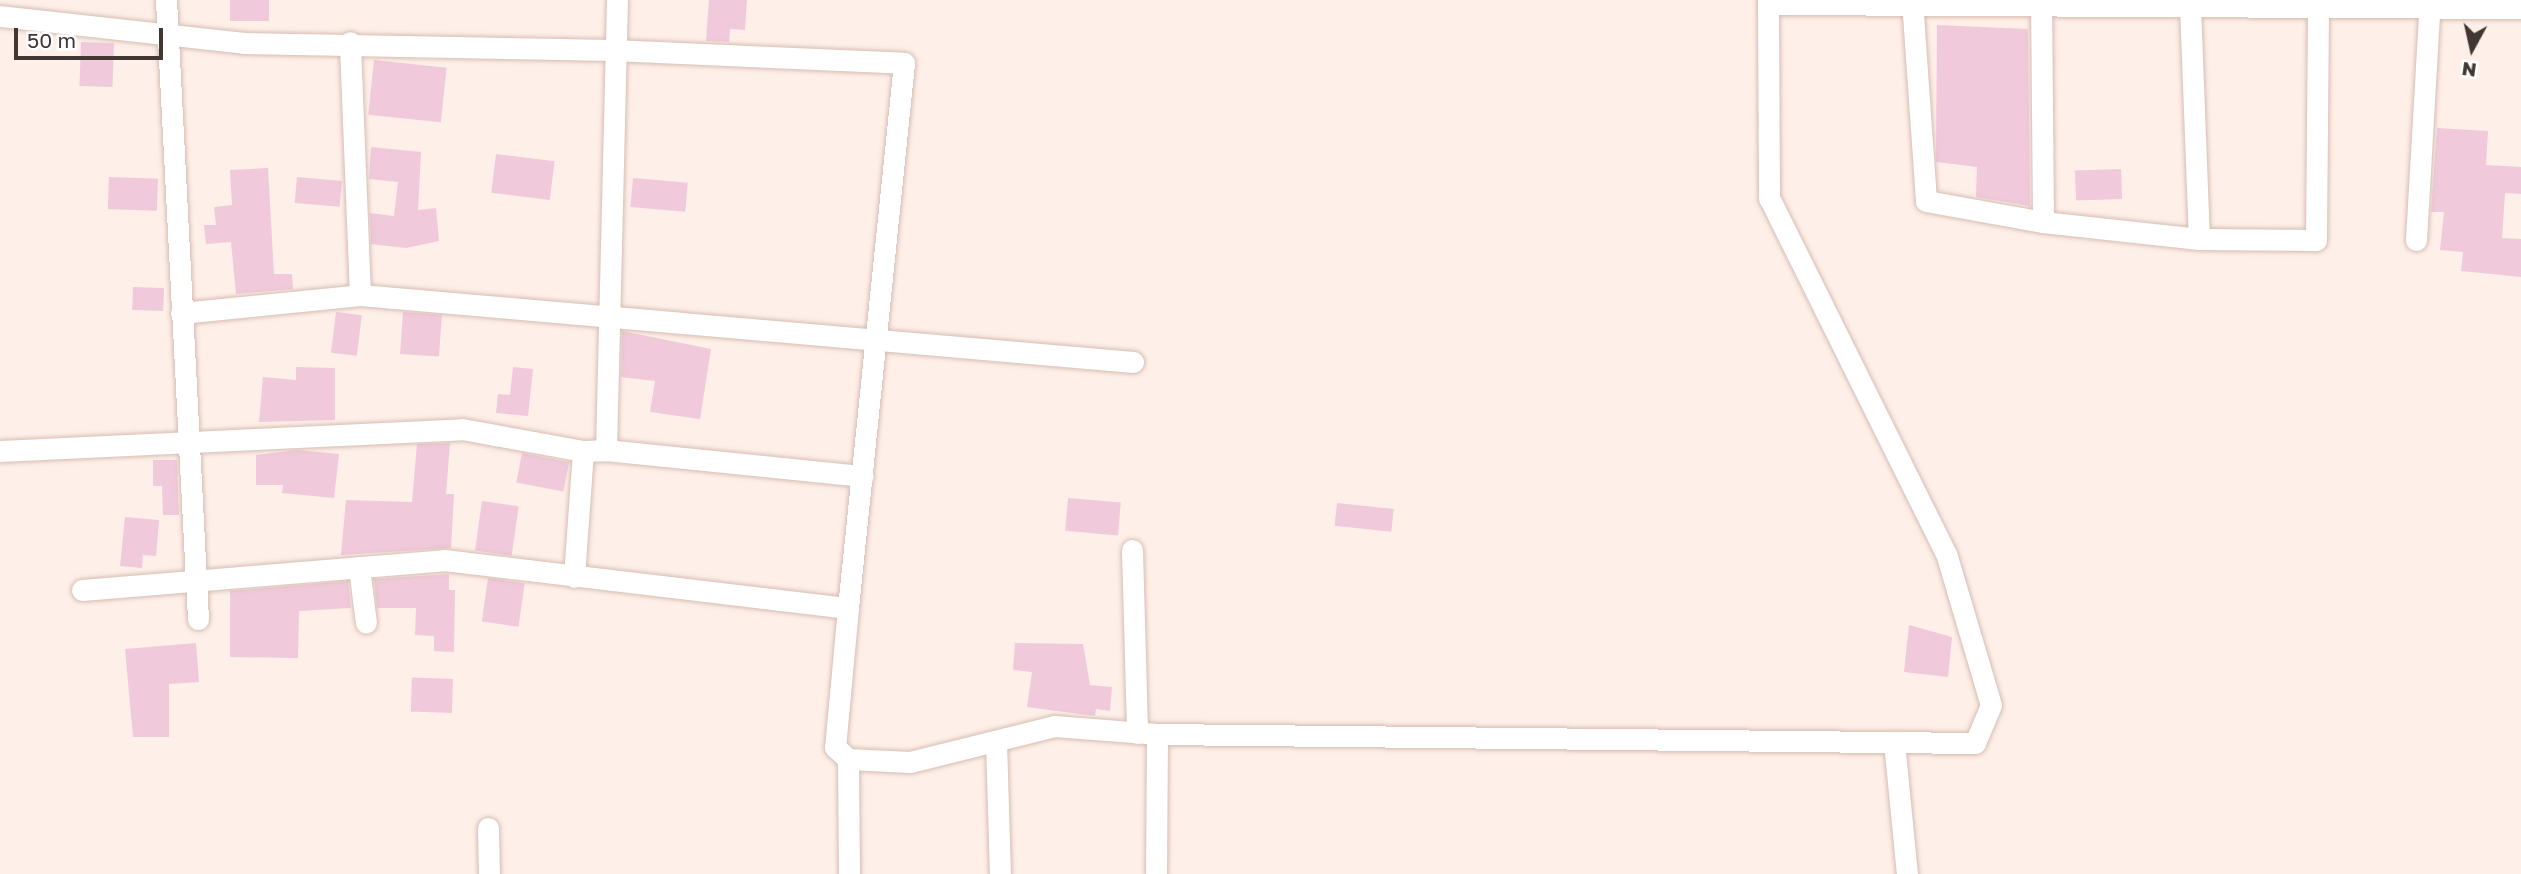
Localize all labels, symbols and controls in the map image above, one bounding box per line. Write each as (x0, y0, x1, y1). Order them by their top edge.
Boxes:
scale bar (18, 14, 166, 58)
north arrow (2437, 14, 2507, 84)
text: 50 m (27, 27, 76, 53)
text: N (2460, 58, 2478, 83)

